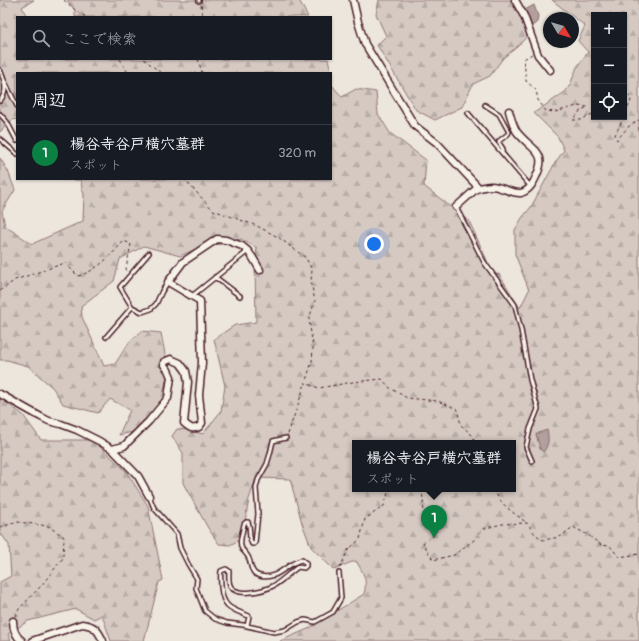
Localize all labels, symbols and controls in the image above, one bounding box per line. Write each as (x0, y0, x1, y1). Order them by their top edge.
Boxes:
north arrow (543, 12, 579, 48)
map controls (591, 12, 627, 120)
button: + (591, 12, 627, 48)
search box (16, 16, 332, 60)
icon: search (30, 27, 52, 49)
text: ここで検索 (62, 30, 137, 49)
button: − (591, 48, 627, 84)
button: locate (591, 84, 627, 120)
text: 周辺 (32, 90, 66, 111)
text: 楊谷寺谷戸横穴墓群 (70, 135, 205, 154)
text: 1 (42, 145, 48, 161)
text: 320 m (278, 145, 316, 161)
text: スポット (70, 157, 122, 173)
your location (364, 234, 384, 254)
popup (352, 440, 516, 492)
text: 楊谷寺谷戸横穴墓群 (366, 449, 502, 468)
text: スポット (366, 471, 419, 487)
pin: 1 (421, 505, 447, 538)

